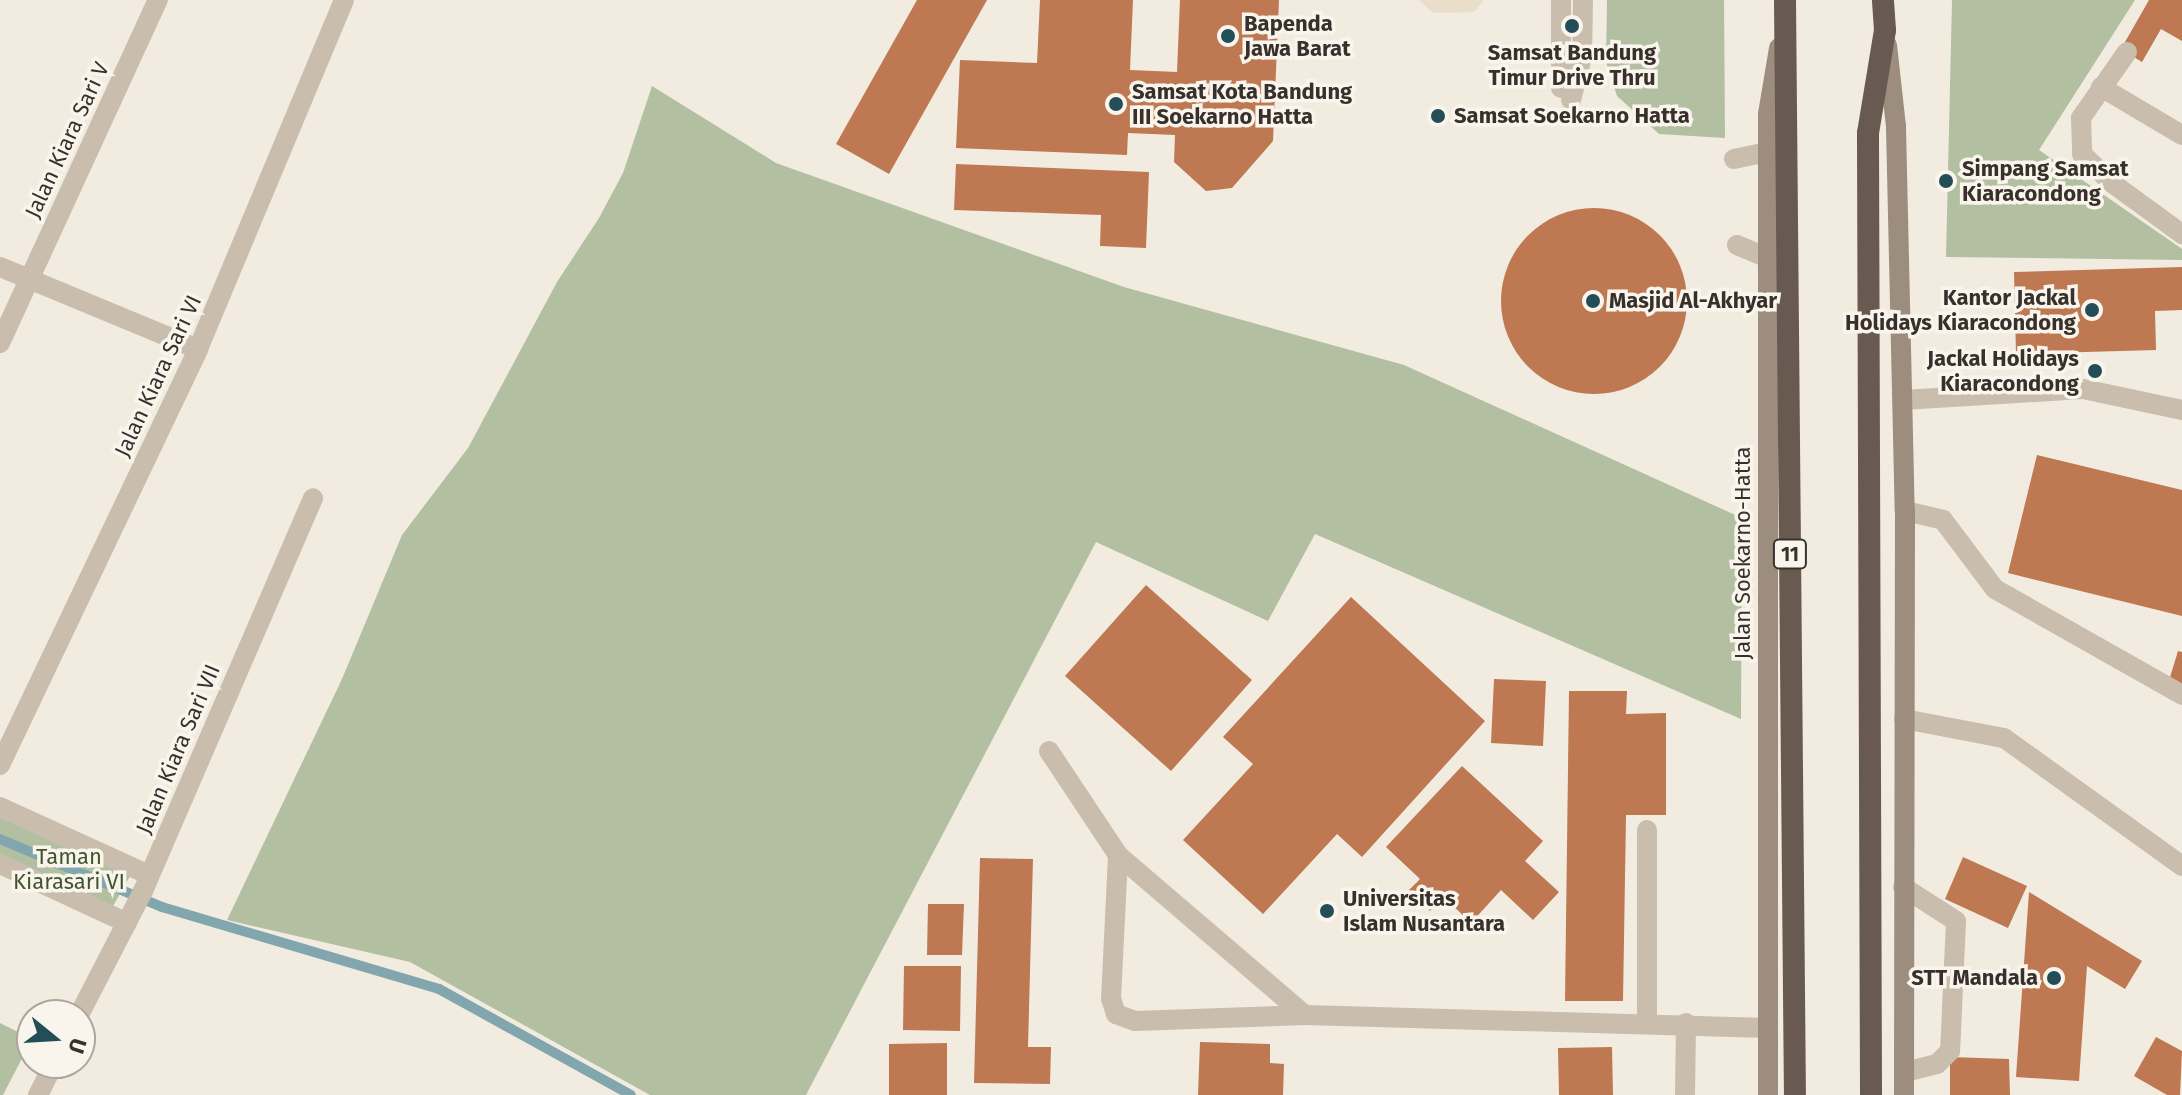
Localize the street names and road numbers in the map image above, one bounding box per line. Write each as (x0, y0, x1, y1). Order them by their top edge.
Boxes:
street label: Jalan Kiara Sari V (19, 58, 115, 222)
street label: Jalan Kiara Sari VI (109, 291, 207, 461)
street label: Jalan Soekarno-Hatta (1730, 447, 1756, 659)
road number: 11 (1772, 538, 1808, 570)
street label: Jalan Kiara Sari VII (130, 660, 226, 838)

